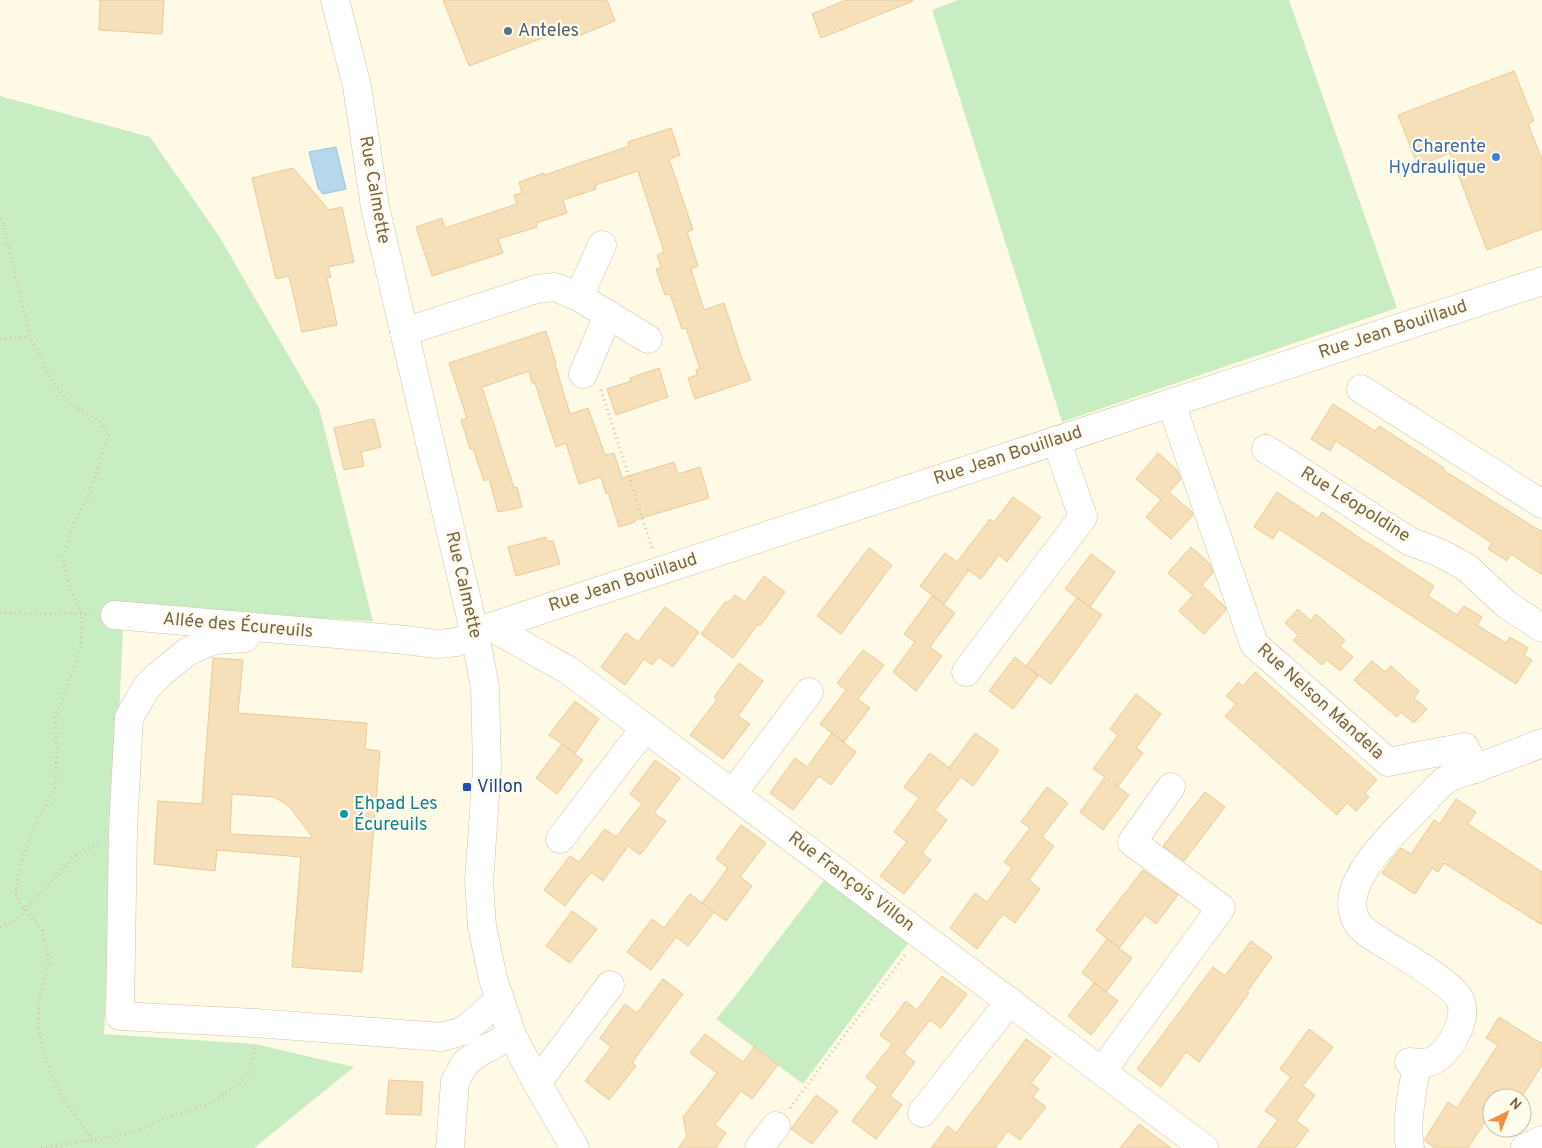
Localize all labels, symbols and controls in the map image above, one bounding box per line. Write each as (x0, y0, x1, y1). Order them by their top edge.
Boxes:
place label: Anteles (518, 20, 579, 43)
marker: Anteles (502, 25, 514, 37)
street label: Rue Calmette (353, 134, 395, 246)
place label: Charente Hydraulique (1388, 136, 1486, 180)
marker: Charente Hydraulique (1490, 151, 1502, 163)
street label: Rue Jean Bouillaud (1316, 295, 1470, 365)
street label: Rue Jean Bouillaud (931, 421, 1085, 491)
street label: Rue Léopoldine (1296, 462, 1414, 548)
street label: Rue Calmette (439, 529, 487, 641)
street label: Rue Jean Bouillaud (546, 548, 700, 618)
street label: Allée des Écureuils (162, 606, 314, 644)
street label: Rue Nelson Mandela (1252, 639, 1388, 765)
place label: Villon (477, 776, 523, 799)
marker: Villon (461, 781, 473, 793)
place label: Ehpad Les Écureuils (354, 793, 438, 837)
marker: Ehpad Les Écureuils (338, 808, 350, 820)
street label: Rue François Villon (783, 827, 919, 937)
north arrow (1482, 1088, 1532, 1138)
text: N (1505, 1095, 1524, 1114)

